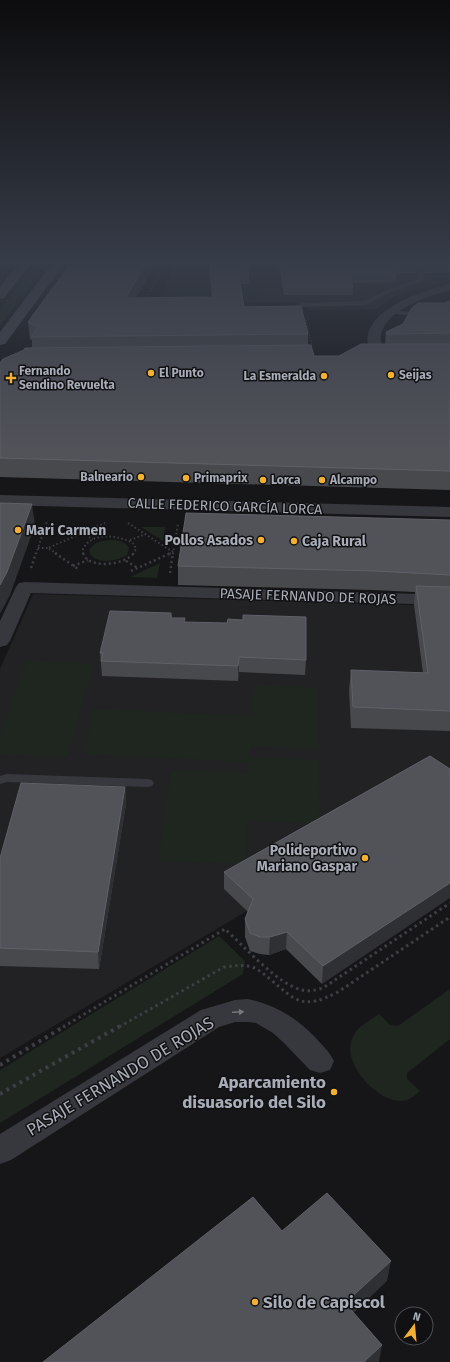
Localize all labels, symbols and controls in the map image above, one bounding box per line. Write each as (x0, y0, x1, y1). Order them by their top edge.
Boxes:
place label: Fernando Sendino Revuelta (19, 364, 115, 392)
place label: El Punto (159, 366, 204, 380)
marker: El Punto (146, 368, 156, 378)
place label: Seijas (399, 368, 432, 382)
place label: La Esmeralda (244, 369, 316, 383)
marker: Seijas (386, 370, 396, 380)
marker: La Esmeralda (319, 371, 329, 381)
marker: Fernando Sendino Revuelta (6, 373, 16, 383)
place label: Balneario (80, 470, 133, 484)
place label: Primaprix (194, 471, 248, 485)
marker: Balneario (136, 472, 146, 482)
marker: Primaprix (181, 473, 191, 483)
place label: Lorca (271, 473, 301, 487)
place label: Alcampo (329, 473, 377, 487)
marker: Lorca (258, 475, 268, 485)
marker: Alcampo (317, 475, 327, 485)
street label: CALLE FEDERICO GARCÍA LORCA (127, 494, 323, 518)
place label: Mari Carmen (26, 522, 106, 539)
marker: Mari Carmen (13, 525, 23, 535)
place label: Pollos Asados (164, 532, 253, 549)
place label: Caja Rural (302, 533, 367, 550)
marker: Pollos Asados (256, 535, 266, 545)
marker: Caja Rural (289, 536, 299, 546)
street label: PASAJE FERNANDO DE ROJAS (219, 585, 397, 608)
place label: Polideportivo Mariano Gaspar (257, 842, 357, 875)
marker: Polideportivo Mariano Gaspar (360, 853, 370, 863)
one-way arrow (232, 1009, 245, 1015)
street label: PASAJE FERNANDO DE ROJAS (23, 1012, 218, 1141)
place label: Aparcamiento disuasorio del Silo (182, 1072, 326, 1113)
marker: Aparcamiento disuasorio del Silo (329, 1087, 339, 1097)
place label: Silo de Capiscol (263, 1292, 386, 1313)
marker: Silo de Capiscol (250, 1297, 260, 1307)
north arrow (394, 1306, 434, 1346)
text: N (411, 1310, 422, 1324)

